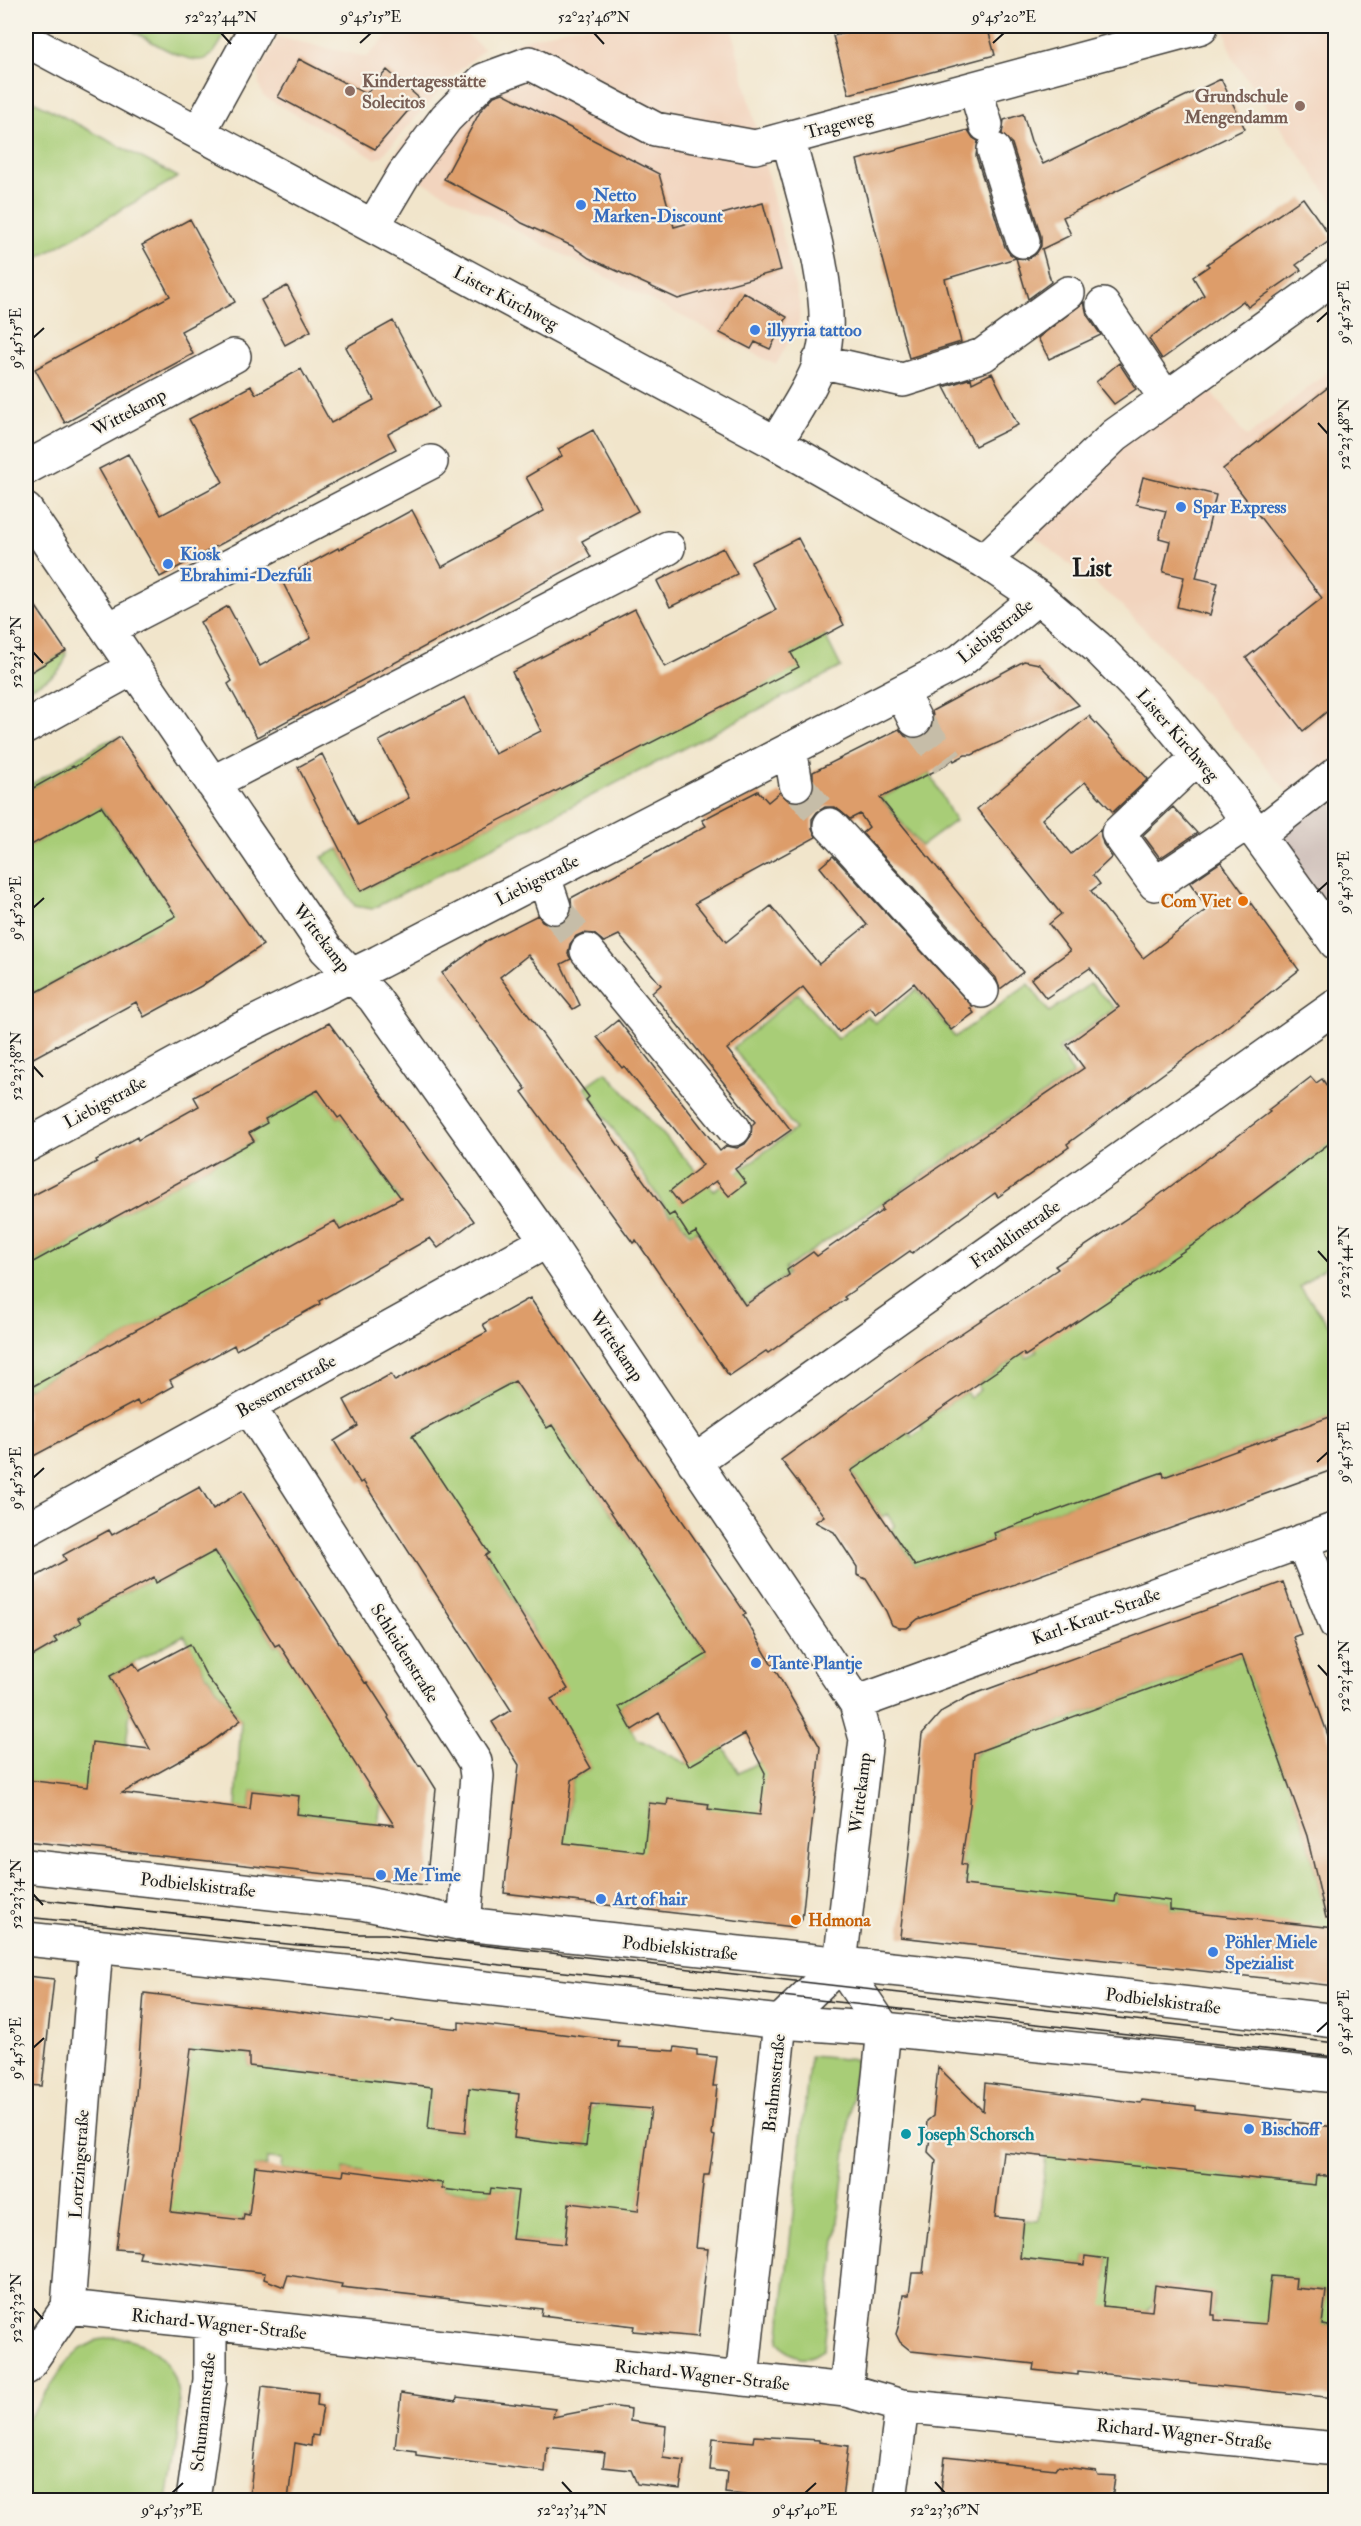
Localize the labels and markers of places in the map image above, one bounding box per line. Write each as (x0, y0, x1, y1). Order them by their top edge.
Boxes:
place label: Kindertagesstätte Solecitos (362, 70, 487, 114)
marker: Kindertagesstätte Solecitos (343, 84, 357, 98)
place label: Grundschule Mengendamm (1183, 85, 1289, 129)
marker: Grundschule Mengendamm (1293, 99, 1307, 113)
place label: Netto Marken-Discount (592, 184, 723, 228)
marker: Netto Marken-Discount (574, 198, 588, 212)
place label: illyyria tattoo (766, 319, 862, 342)
marker: illyyria tattoo (748, 323, 762, 337)
place label: Spar Express (1193, 496, 1287, 519)
marker: Spar Express (1174, 500, 1188, 514)
place label: Kiosk Ebrahimi-Dezfuli (180, 543, 312, 587)
marker: Kiosk Ebrahimi-Dezfuli (161, 557, 175, 571)
place label: Com Viet (1161, 890, 1231, 913)
marker: Com Viet (1236, 894, 1250, 908)
place label: Tante Plantje (767, 1652, 863, 1675)
marker: Tante Plantje (749, 1656, 763, 1670)
place label: Me Time (392, 1864, 461, 1887)
marker: Me Time (374, 1868, 388, 1882)
place label: Art of hair (612, 1888, 688, 1911)
marker: Art of hair (594, 1892, 608, 1906)
place label: Hdmona (808, 1909, 871, 1932)
marker: Hdmona (789, 1913, 803, 1927)
place label: Pöhler Miele Spezialist (1225, 1931, 1318, 1975)
marker: Pöhler Miele Spezialist (1206, 1945, 1220, 1959)
place label: Bischoff (1261, 2118, 1323, 2141)
marker: Bischoff (1242, 2122, 1256, 2136)
place label: Joseph Schorsch (917, 2123, 1035, 2146)
marker: Joseph Schorsch (899, 2127, 913, 2141)

